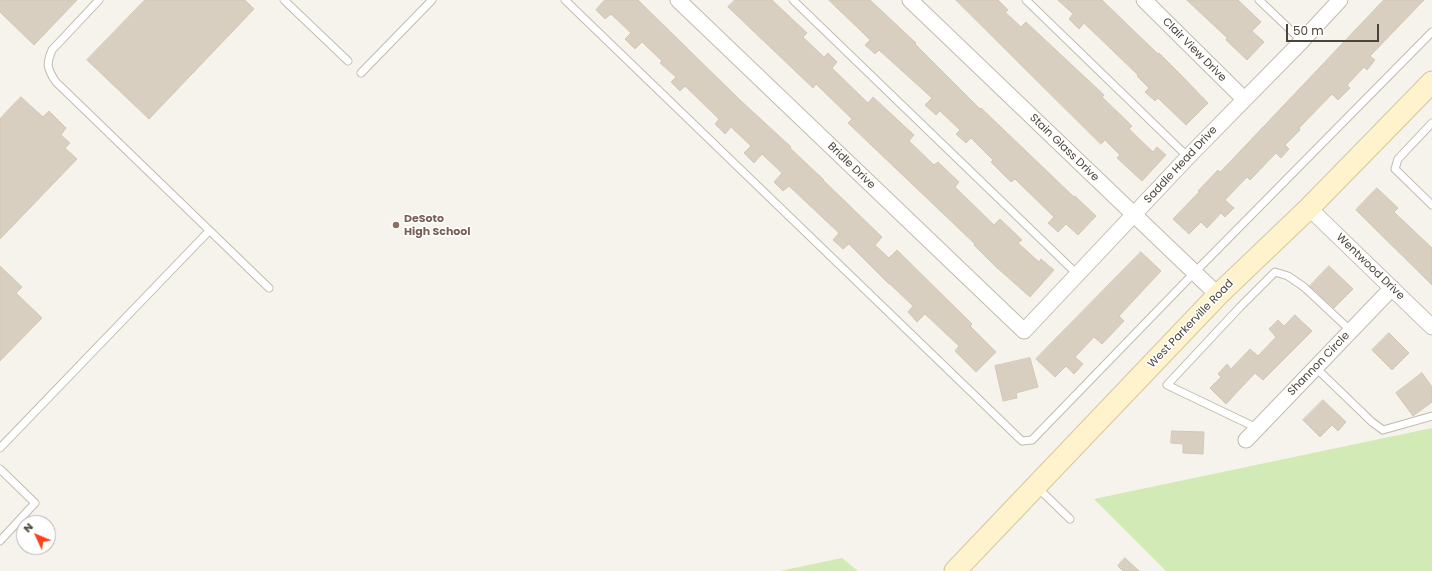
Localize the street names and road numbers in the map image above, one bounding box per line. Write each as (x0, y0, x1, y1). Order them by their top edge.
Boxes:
street label: Clair View Drive (1159, 15, 1229, 85)
street label: Stain Glass Drive (1027, 112, 1101, 184)
street label: Saddle Head Drive (1142, 124, 1220, 206)
street label: Bridle Drive (824, 140, 878, 192)
street label: Wentwood Drive (1333, 231, 1407, 303)
street label: West Parkerville Road (1145, 277, 1237, 371)
street label: Shannon Circle (1285, 329, 1353, 399)

